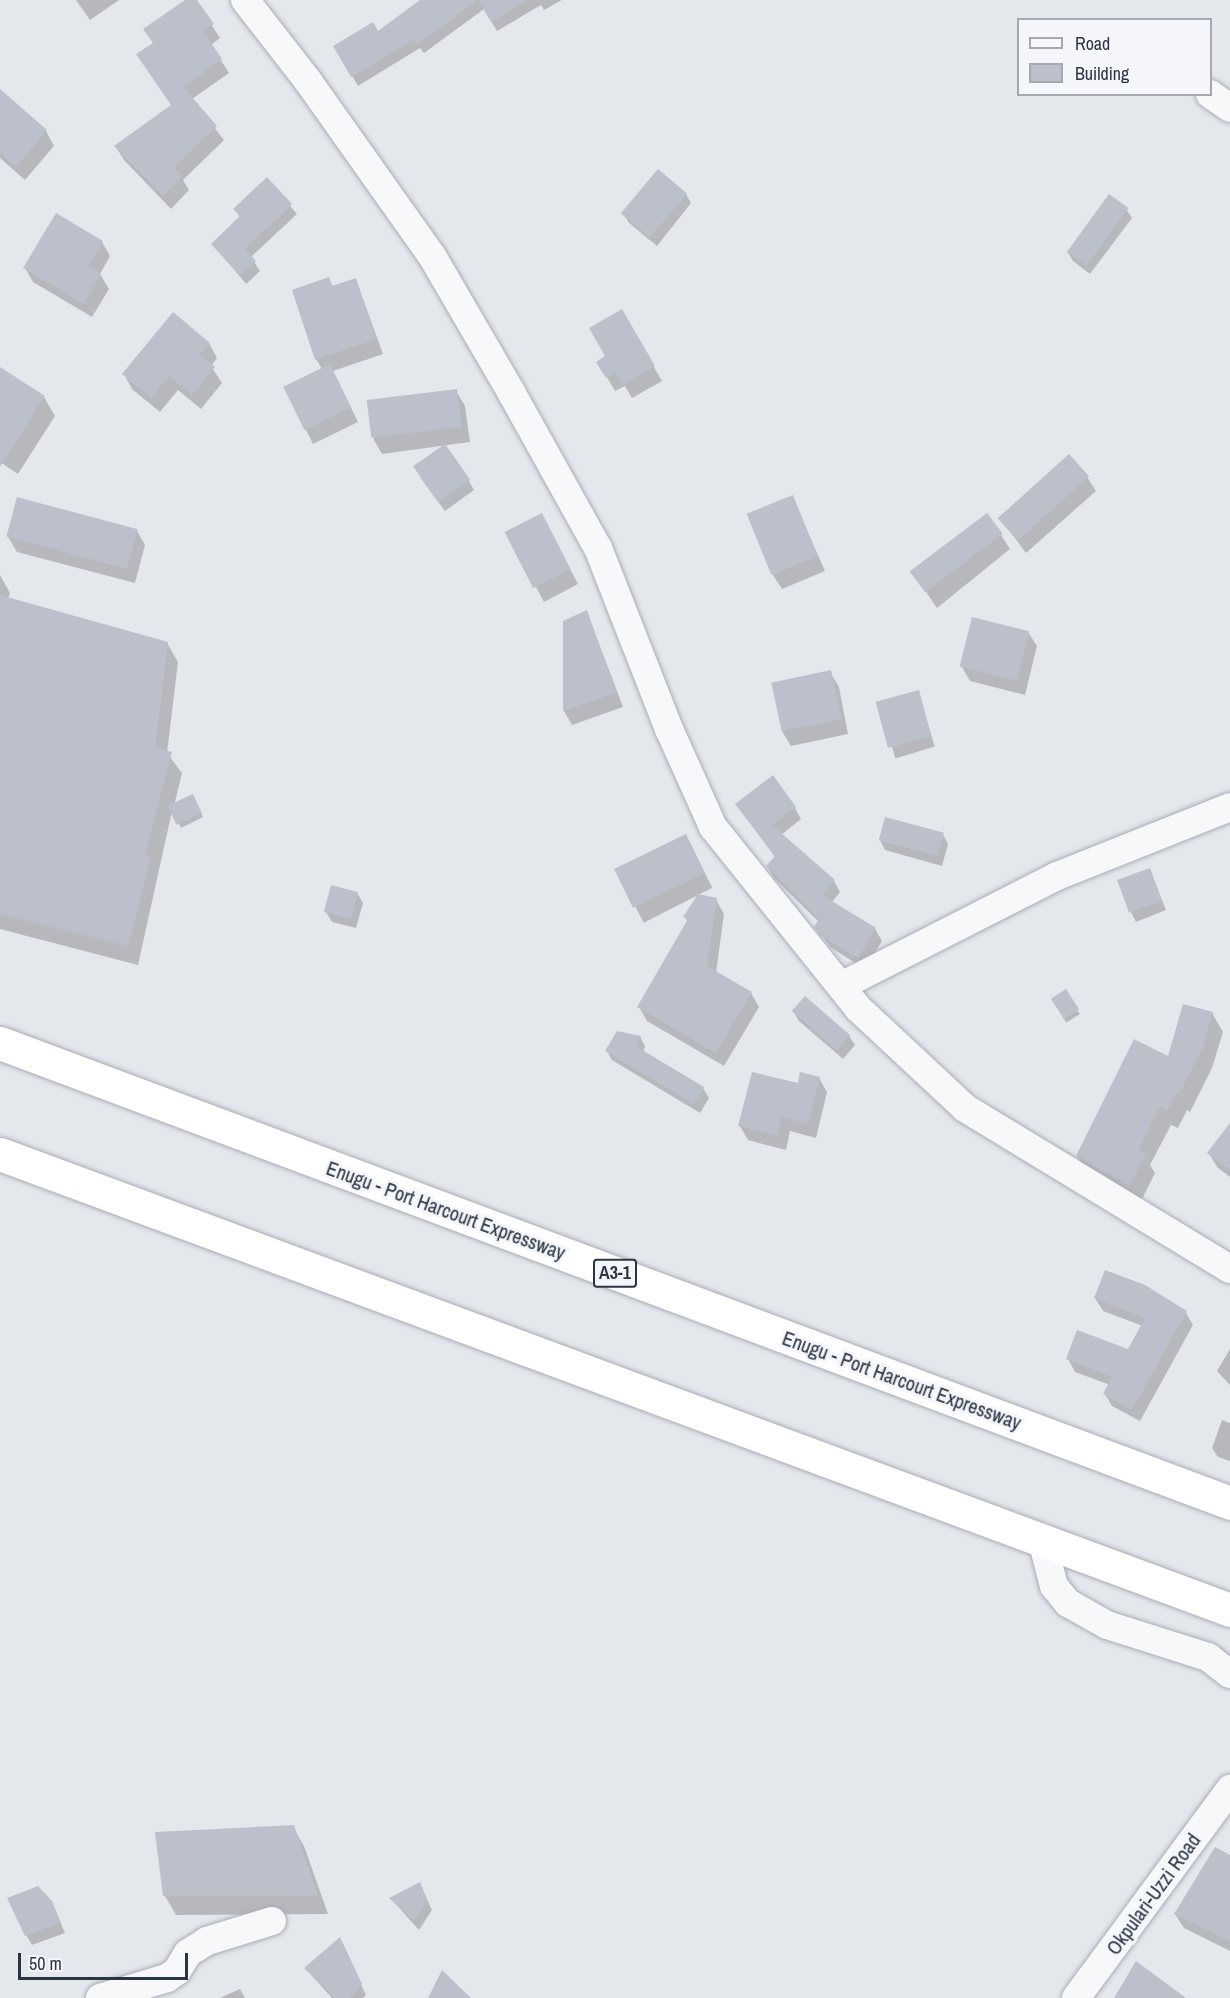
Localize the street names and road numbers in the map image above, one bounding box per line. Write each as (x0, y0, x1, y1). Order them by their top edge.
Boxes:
street label: Enugu - Port Harcourt Expressway (323, 1156, 569, 1264)
road number: A3-1 (592, 1258, 638, 1288)
street label: Enugu - Port Harcourt Expressway (779, 1326, 1025, 1434)
street label: Okpulari-Uzzi Road (1101, 1829, 1205, 1959)

